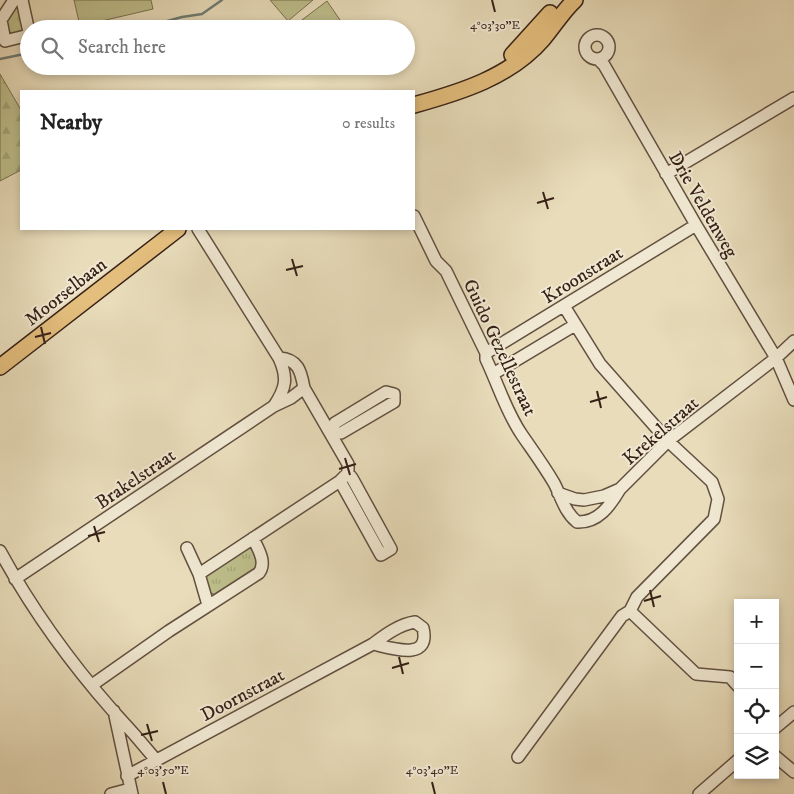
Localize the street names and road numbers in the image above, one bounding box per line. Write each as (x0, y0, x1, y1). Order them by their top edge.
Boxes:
street label: Drie Veldenweg (663, 147, 743, 263)
street label: Kroonstraat (538, 242, 627, 309)
street label: Moorselbaan (20, 253, 111, 331)
street label: Guido Gezellestraat (458, 276, 541, 420)
street label: Krekelstraat (618, 392, 704, 470)
street label: Brakelstraat (91, 444, 180, 514)
street label: Doornstraat (197, 664, 288, 727)

